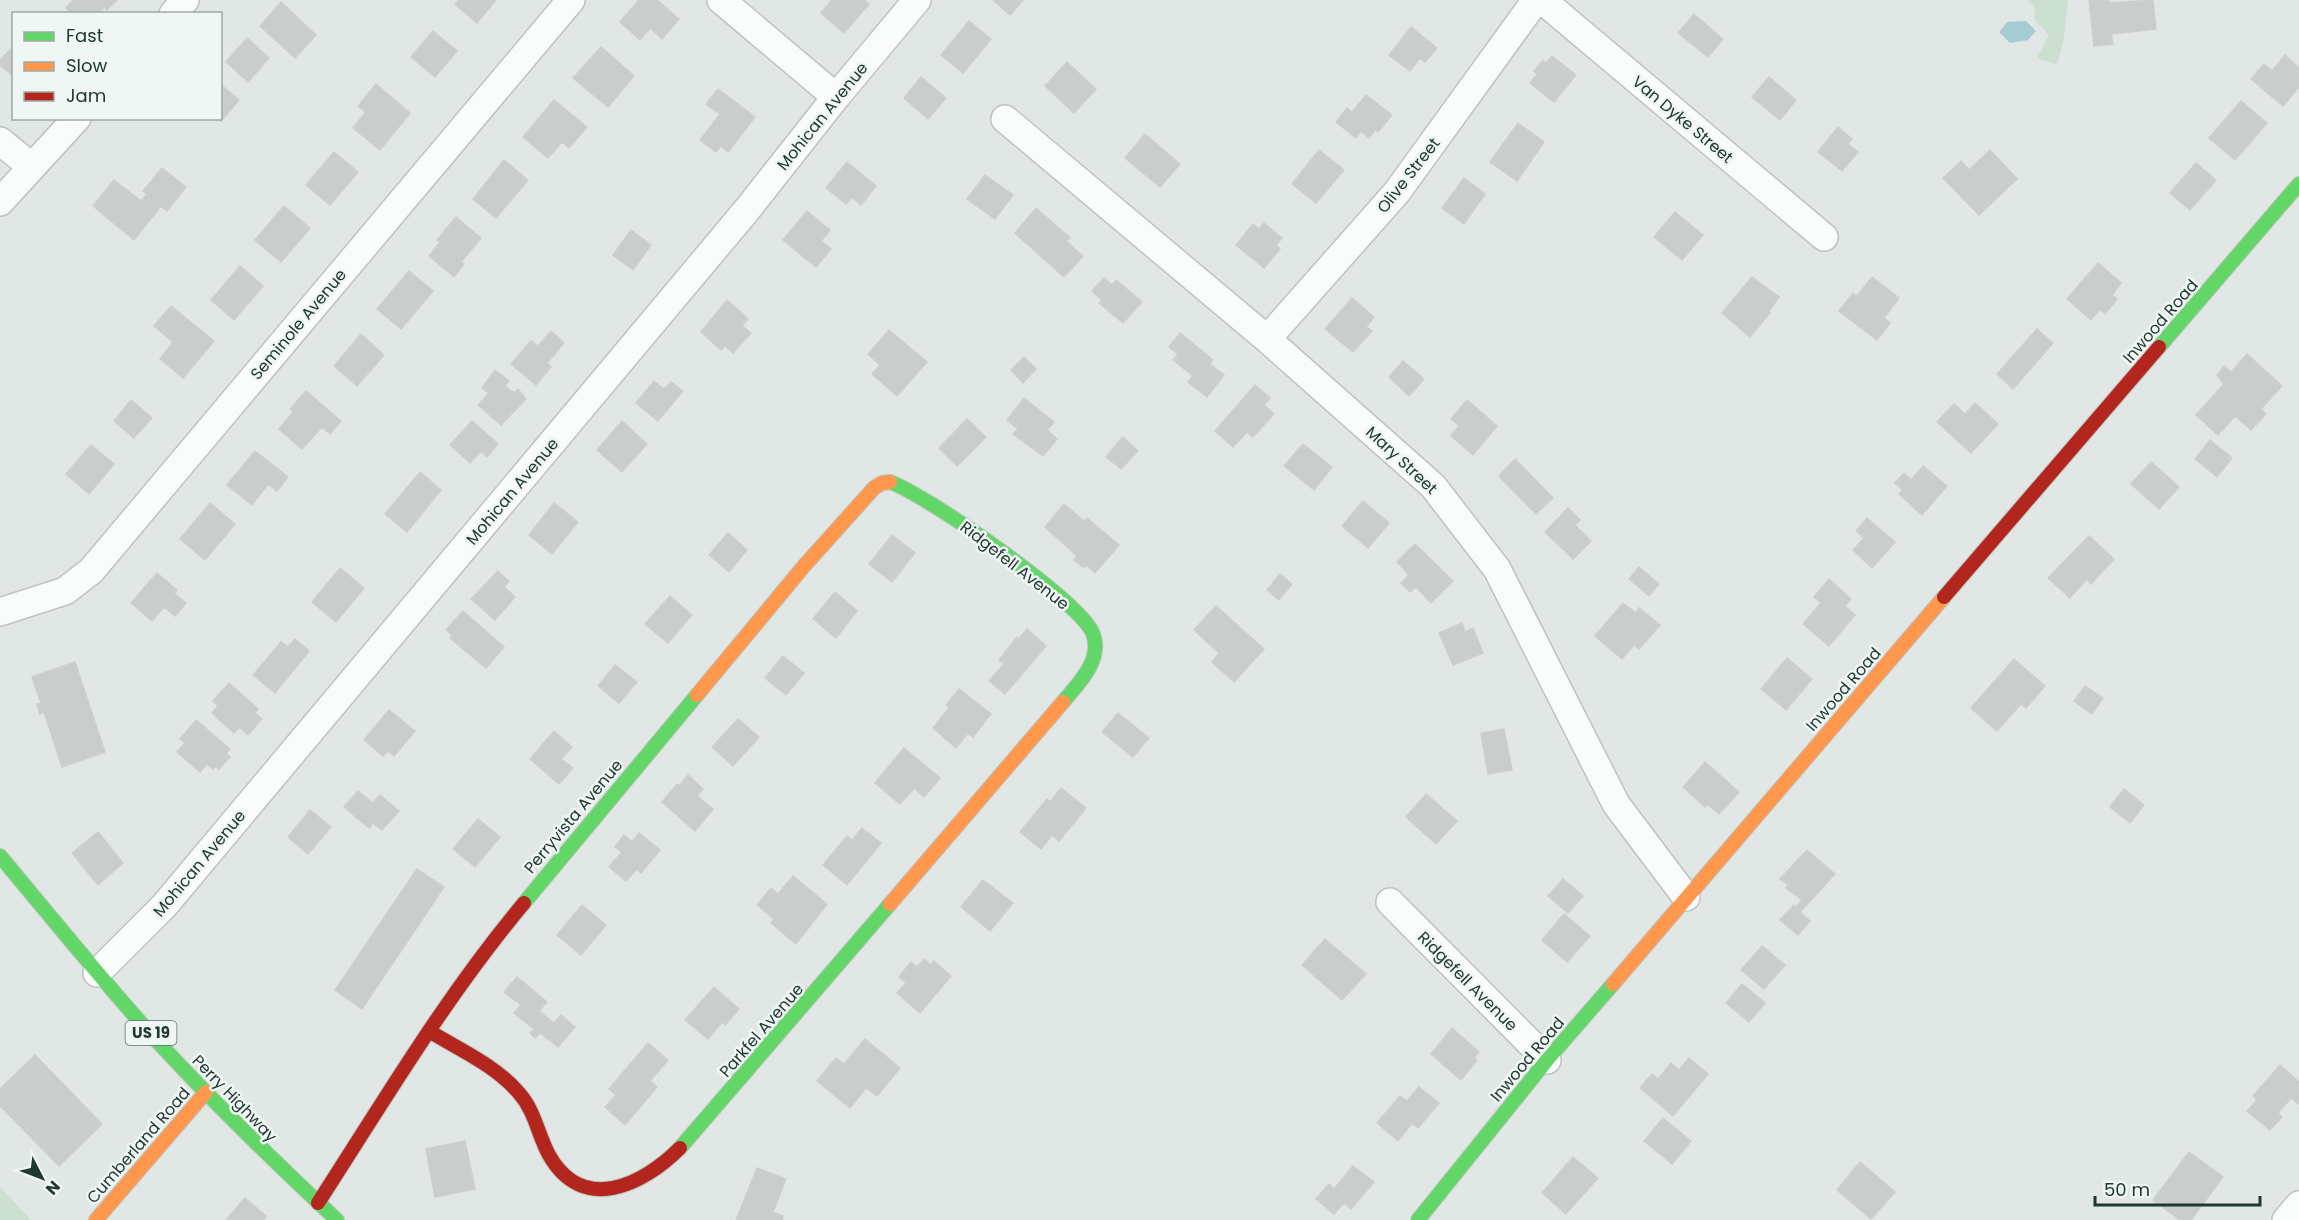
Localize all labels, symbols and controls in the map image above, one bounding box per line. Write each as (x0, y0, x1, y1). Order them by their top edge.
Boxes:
legend (12, 12, 222, 120)
text: Fast (66, 23, 103, 48)
text: Slow (66, 53, 108, 78)
street label: Mohican Avenue (772, 57, 873, 175)
street label: Van Dyke Street (1627, 70, 1738, 169)
text: Jam (66, 83, 106, 108)
street label: Olive Street (1371, 132, 1445, 218)
street label: Seminole Avenue (245, 264, 352, 385)
street label: Inwood Road (2117, 274, 2203, 368)
street label: Mary Street (1361, 421, 1443, 500)
street label: Mohican Avenue (461, 433, 564, 550)
street label: Ridgefell Avenue (955, 516, 1074, 615)
street label: Inwood Road (1800, 642, 1886, 736)
street label: Perryvista Avenue (519, 754, 628, 878)
street label: Mohican Avenue (148, 805, 251, 922)
street label: Ridgefell Avenue (1413, 926, 1523, 1036)
street label: Parkfel Avenue (714, 978, 809, 1082)
street label: Inwood Road (1485, 1012, 1570, 1107)
road number: US 19 (126, 1021, 176, 1045)
street label: Perry Highway (187, 1050, 282, 1147)
street label: Cumberland Road (81, 1082, 195, 1209)
north arrow (12, 1148, 72, 1208)
scale bar (2095, 1169, 2260, 1207)
text: N (40, 1176, 65, 1200)
text: 50 m (2104, 1177, 2150, 1202)

